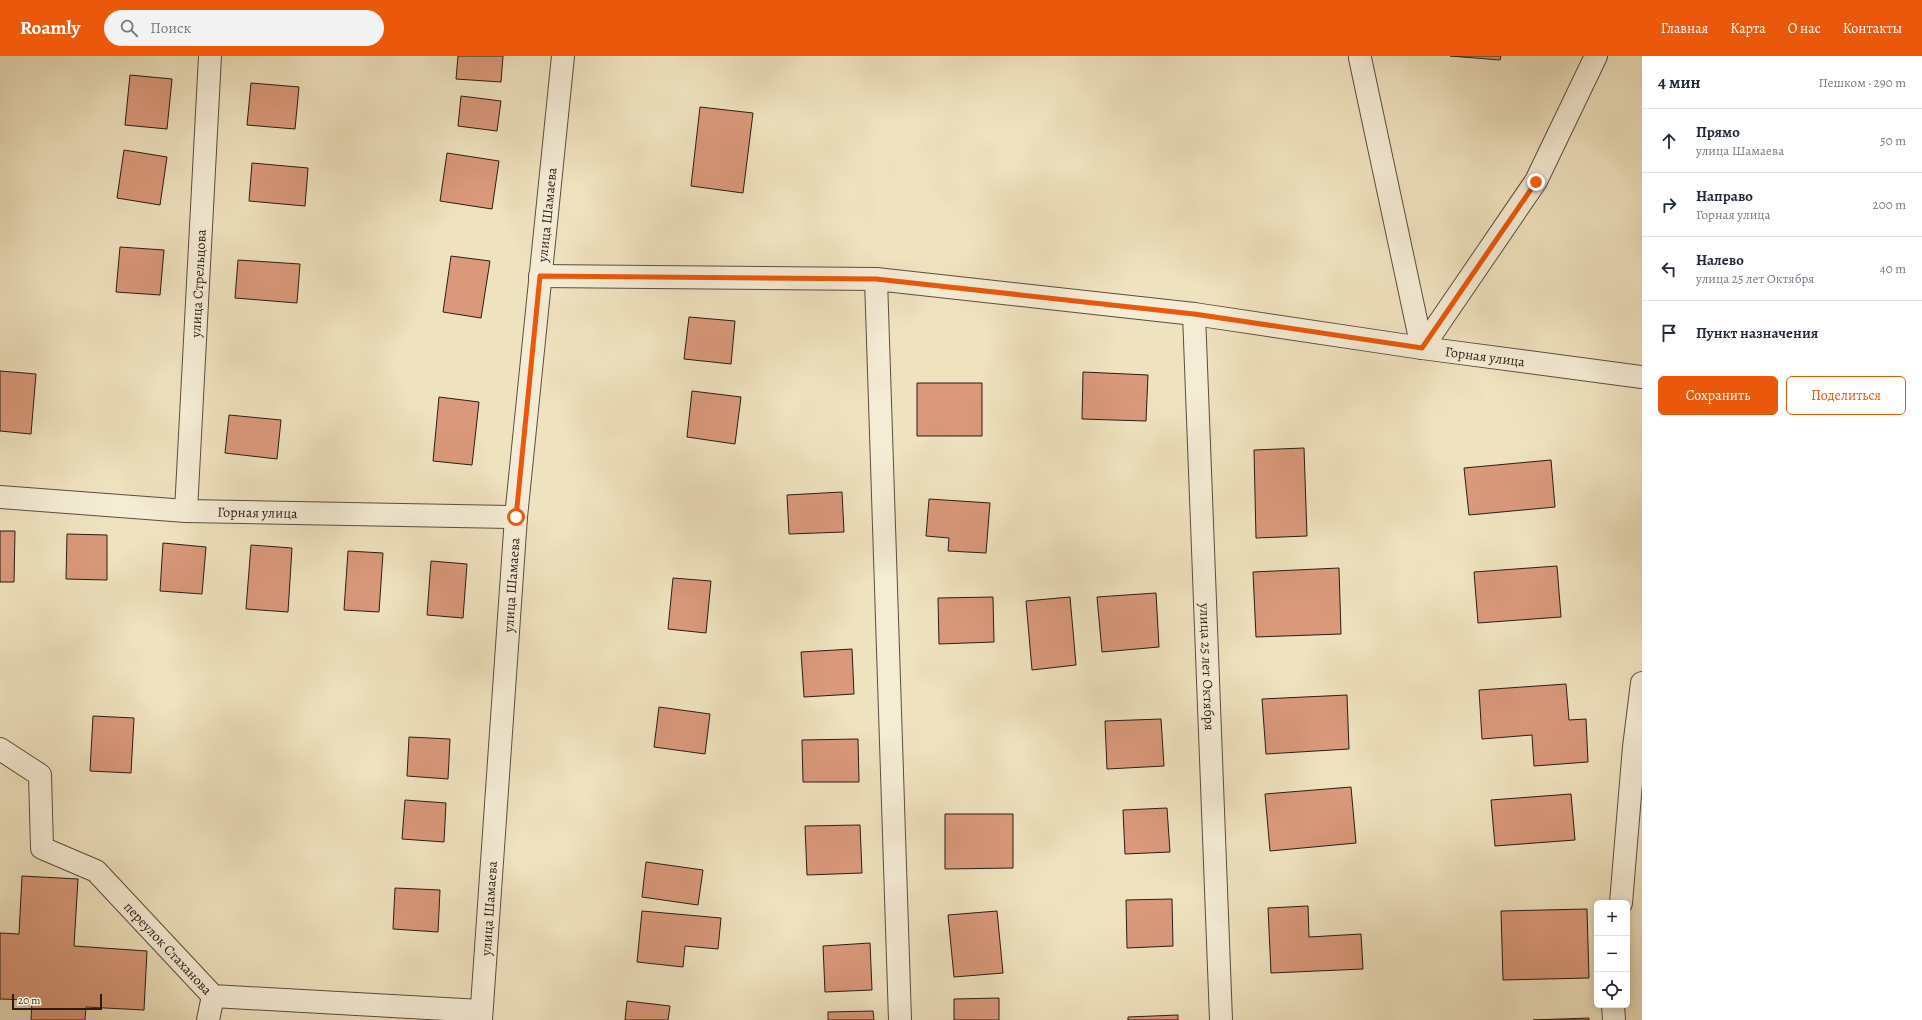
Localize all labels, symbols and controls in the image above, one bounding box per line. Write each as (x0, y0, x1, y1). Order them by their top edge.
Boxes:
search box (104, 10, 384, 46)
text: Roamly (20, 15, 80, 41)
icon: search (118, 17, 140, 39)
text: Поиск (150, 18, 191, 38)
text: Главная (1661, 19, 1708, 38)
text: Карта (1730, 19, 1766, 38)
text: О нас (1788, 19, 1821, 38)
text: Контакты (1843, 19, 1902, 38)
text: 4 мин (1658, 71, 1701, 94)
text: Пешком · 290 m (1819, 74, 1906, 91)
text: Прямо (1696, 122, 1740, 142)
icon: ahead (1658, 130, 1680, 152)
text: 50 m (1880, 132, 1906, 149)
text: улица Шамаева (1696, 142, 1784, 159)
street label: улица Шамаева (533, 166, 562, 264)
route end (1527, 173, 1545, 191)
text: Направо (1696, 186, 1753, 206)
icon: right (1658, 194, 1680, 216)
text: 200 m (1873, 196, 1906, 213)
text: Горная улица (1696, 206, 1771, 223)
street label: улица Стрельцова (186, 228, 211, 339)
text: Налево (1696, 250, 1744, 270)
icon: left (1658, 258, 1680, 280)
text: 40 m (1880, 260, 1906, 277)
text: улица 25 лет Октября (1696, 270, 1814, 287)
icon: arrive (1658, 322, 1680, 344)
text: Пункт назначения (1696, 323, 1818, 343)
street label: Горная улица (1444, 342, 1527, 372)
button: Сохранить (1658, 376, 1778, 415)
button: Поделиться (1786, 376, 1906, 415)
street label: Горная улица (217, 503, 298, 523)
route start (507, 508, 525, 526)
street label: улица Шамаева (499, 536, 525, 634)
street label: улица 25 лет Октября (1195, 602, 1219, 731)
street label: улица Шамаева (476, 860, 502, 957)
street label: переулок Стаханова (119, 898, 217, 1000)
map controls (1594, 900, 1630, 1008)
button: + (1594, 900, 1630, 936)
button: − (1594, 936, 1630, 972)
button: locate (1594, 972, 1630, 1008)
scale bar (12, 992, 102, 1011)
text: 20 m (18, 993, 40, 1008)

